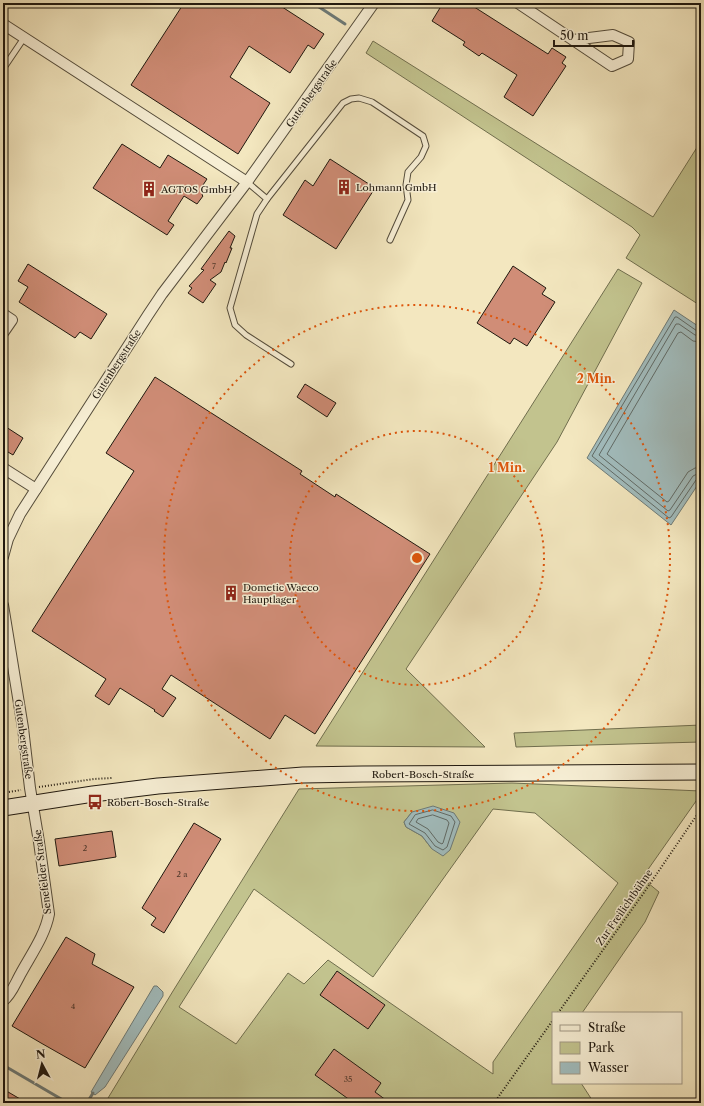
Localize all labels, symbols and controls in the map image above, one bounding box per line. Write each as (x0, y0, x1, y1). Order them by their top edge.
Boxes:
scale bar (554, 22, 633, 48)
text: 50 m (560, 28, 589, 43)
street label: Gutenbergstraße (283, 56, 340, 130)
building icon: Lohmann GmbH (335, 178, 353, 196)
building icon: AGTOS GmbH (140, 180, 158, 198)
place label: Lohmann GmbH (356, 181, 437, 194)
place label: AGTOS GmbH (160, 183, 233, 196)
house number: 7 (212, 261, 216, 271)
street label: Gutenbergstraße (89, 327, 144, 402)
text: 2 Min. (577, 371, 615, 386)
text: 1 Min. (489, 460, 525, 475)
centre of rings (410, 551, 424, 565)
place label: Dometic Waeco Hauptlager (243, 581, 319, 606)
building icon: Dometic Waeco Hauptlager (222, 584, 240, 602)
street label: Gutenbergstraße (11, 698, 36, 780)
street label: Robert-Bosch-Straße (372, 768, 475, 781)
bus stop icon: Robert-Bosch-Straße (86, 793, 104, 811)
place label: Robert-Bosch-Straße (107, 796, 210, 809)
street label: Senefelder Straße (31, 828, 54, 915)
house number: 2 (83, 843, 88, 853)
street label: Zur Freilichtbühne (593, 866, 656, 948)
house number: 2 a (177, 869, 188, 879)
house number: 4 (71, 1001, 76, 1011)
legend (552, 1012, 682, 1084)
text: Straße (588, 1020, 626, 1035)
text: Park (588, 1040, 615, 1055)
north arrow (22, 1044, 62, 1084)
text: N (35, 1046, 47, 1062)
text: Wasser (587, 1060, 629, 1075)
house number: 35 (344, 1074, 352, 1084)

